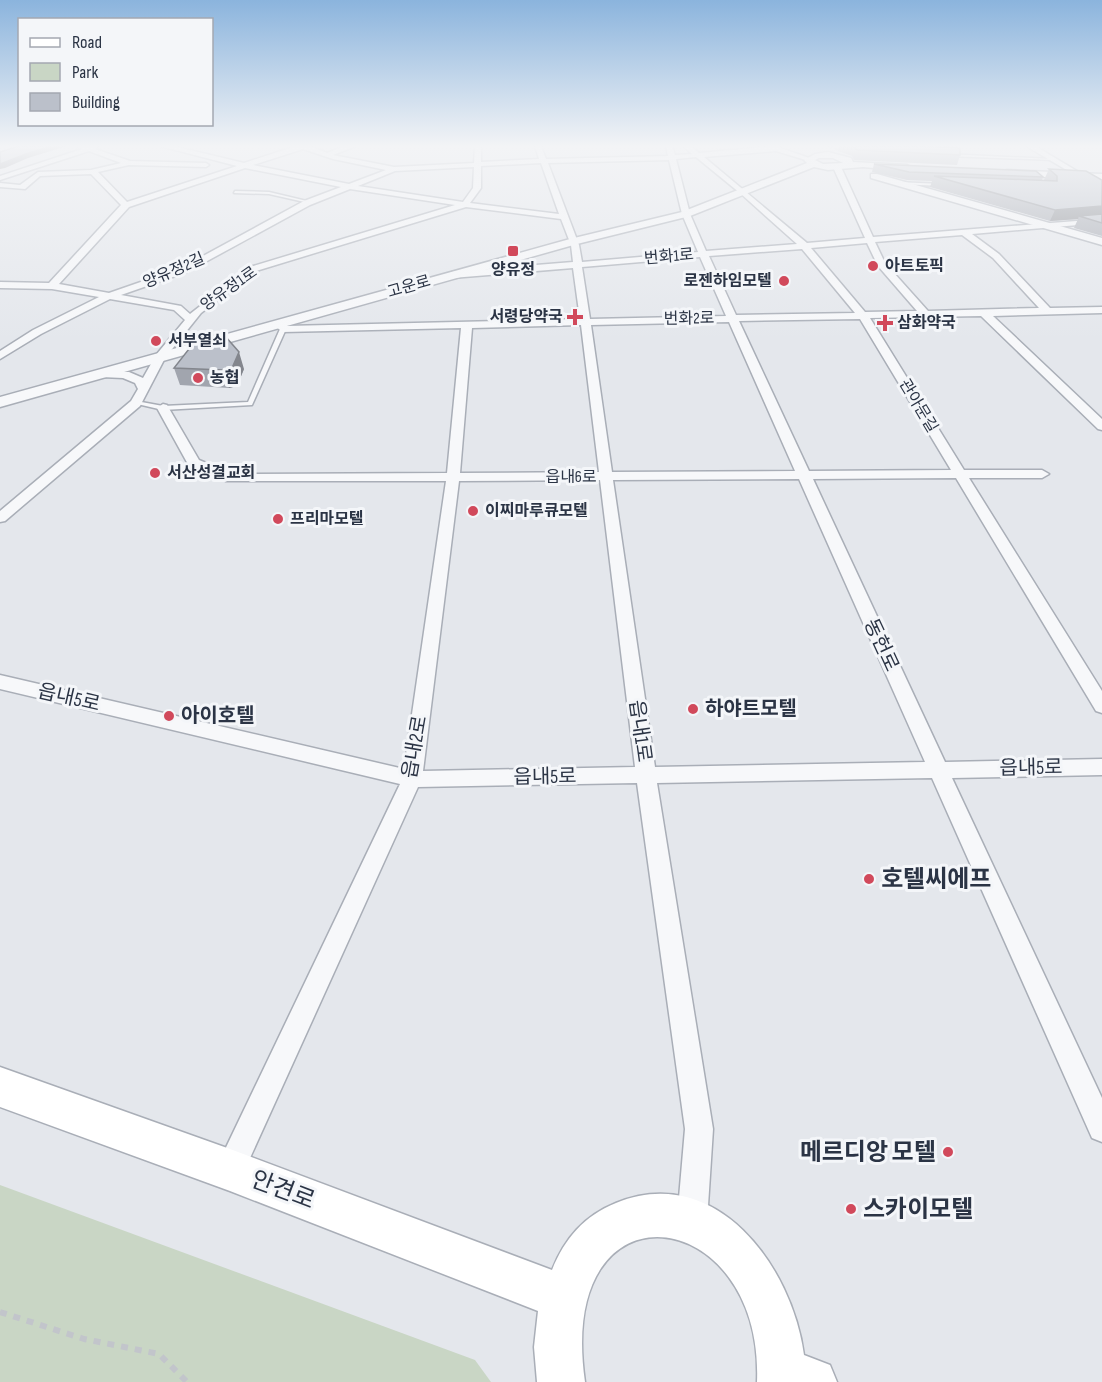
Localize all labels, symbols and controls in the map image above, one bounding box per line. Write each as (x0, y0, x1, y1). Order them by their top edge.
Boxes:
legend (18, 18, 213, 126)
text: Road (72, 32, 102, 53)
text: Park (72, 62, 98, 83)
text: Building (72, 92, 120, 113)
marker: 양유정 (506, 244, 520, 258)
street label: 번화1로 (643, 245, 695, 269)
street label: 양유정2길 (140, 249, 208, 293)
place label: 아트토픽 (885, 257, 944, 276)
marker: 아트토픽 (866, 259, 880, 273)
place label: 양유정 (491, 261, 535, 280)
street label: 양유정1로 (197, 263, 261, 315)
street label: 고운로 (385, 272, 433, 302)
place label: 로젠하임모텔 (684, 272, 772, 291)
marker: 로젠하임모텔 (777, 274, 791, 288)
place label: 서령당약국 (489, 308, 563, 327)
street label: 번화2로 (663, 309, 715, 329)
marker: 서령당약국 (568, 310, 582, 324)
place label: 삼화약국 (897, 314, 956, 333)
marker: 삼화약국 (878, 316, 892, 330)
place label: 서부열쇠 (168, 332, 227, 351)
marker: 서부열쇠 (149, 334, 163, 348)
place label: 농협 (210, 369, 239, 388)
marker: 농협 (191, 371, 205, 385)
street label: 관아문길 (895, 376, 941, 436)
place label: 서산성결교회 (167, 464, 255, 483)
marker: 서산성결교회 (148, 466, 162, 480)
street label: 읍내6로 (545, 468, 597, 487)
place label: 이찌마루큐모텔 (485, 502, 588, 521)
marker: 이찌마루큐모텔 (466, 504, 480, 518)
place label: 프리마모텔 (290, 510, 364, 529)
marker: 프리마모텔 (271, 512, 285, 526)
street label: 동헌로 (858, 615, 904, 675)
street label: 읍내5로 (35, 679, 103, 717)
place label: 하야트모텔 (705, 697, 797, 721)
street label: 읍내1로 (624, 699, 656, 763)
marker: 하야트모텔 (686, 702, 700, 716)
place label: 아이호텔 (181, 704, 255, 728)
marker: 아이호텔 (162, 709, 176, 723)
street label: 읍내2로 (398, 714, 432, 780)
street label: 읍내5로 (999, 755, 1063, 781)
street label: 읍내5로 (513, 764, 577, 790)
place label: 호텔씨에프 (881, 865, 991, 894)
marker: 호텔씨에프 (862, 872, 876, 886)
place label: 메르디앙 모텔 (800, 1138, 936, 1167)
marker: 메르디앙 모텔 (941, 1145, 955, 1159)
street label: 안견로 (247, 1165, 319, 1215)
place label: 스카이모텔 (863, 1195, 973, 1224)
marker: 스카이모텔 (844, 1202, 858, 1216)

